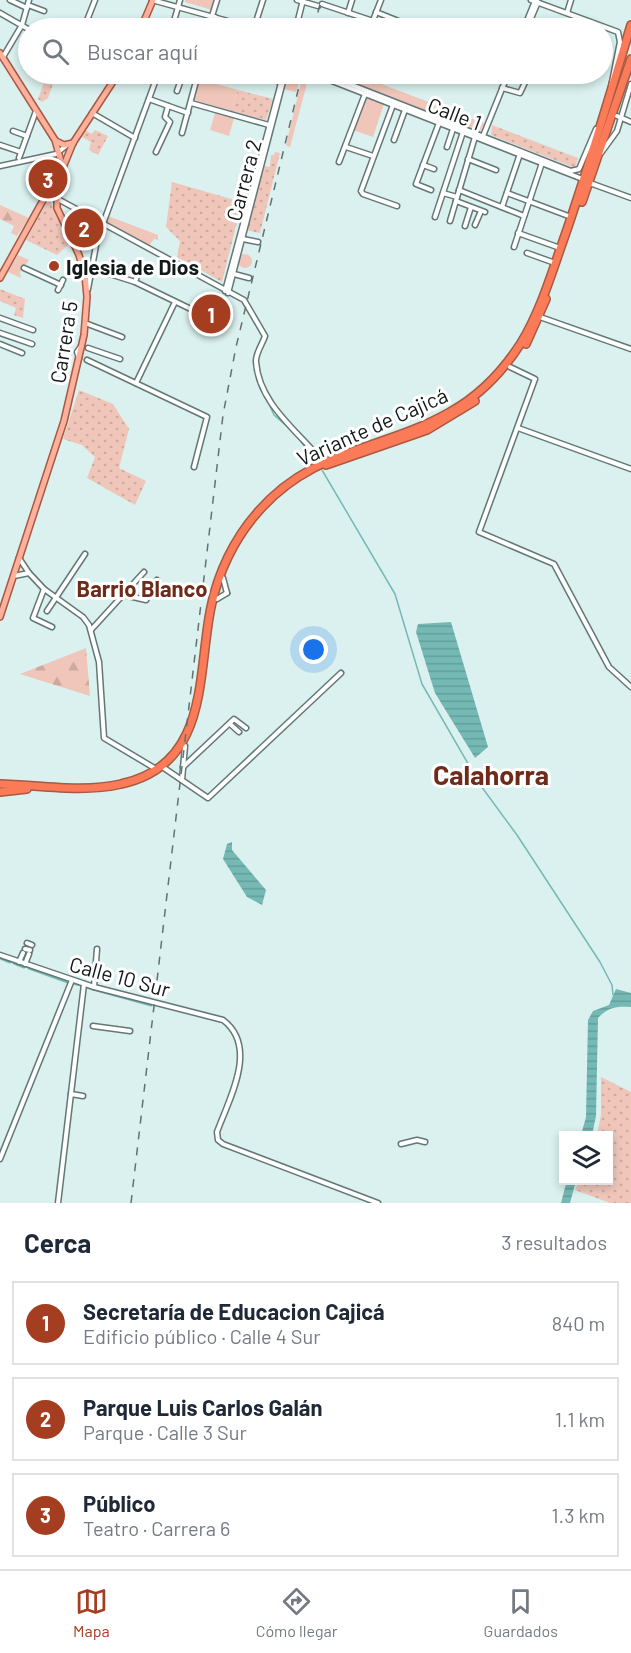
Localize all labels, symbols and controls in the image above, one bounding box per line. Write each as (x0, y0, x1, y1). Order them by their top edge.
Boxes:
search box (18, 18, 613, 84)
icon: search (39, 35, 72, 68)
text: Buscar aquí (87, 38, 198, 64)
street label: Calle 1 (425, 91, 485, 135)
street label: Carrera 2 (220, 136, 266, 224)
pin: 3 (28, 156, 68, 201)
pin: 2 (64, 206, 104, 250)
place label: Iglesia de Dios (66, 254, 199, 279)
marker: Iglesia de Dios (47, 259, 61, 273)
pin: 1 (192, 292, 230, 336)
street label: Carrera 5 (44, 299, 82, 385)
street label: Variante de Cajicá (293, 382, 451, 470)
district label: Barrio Blanco (77, 575, 207, 601)
your location (299, 635, 328, 664)
district label: Calahorra (433, 758, 549, 790)
street label: Calle 10 Sur (67, 951, 173, 1001)
map controls (559, 1131, 613, 1185)
button: layers (559, 1131, 613, 1185)
text: Cerca (24, 1227, 91, 1258)
text: 3 resultados (501, 1230, 607, 1254)
text: Secretaría de Educacion Cajicá (83, 1298, 385, 1324)
text: 1 (42, 1311, 49, 1335)
text: 840 m (552, 1311, 605, 1335)
text: Edificio público · Calle 4 Sur (83, 1324, 320, 1348)
text: Parque Luis Carlos Galán (83, 1394, 323, 1420)
text: 2 (40, 1407, 51, 1431)
text: 1.1 km (555, 1407, 605, 1431)
text: Parque · Calle 3 Sur (83, 1420, 247, 1444)
text: Público (83, 1490, 156, 1516)
text: 3 (40, 1503, 51, 1527)
text: 1.3 km (552, 1503, 605, 1527)
text: Teatro · Carrera 6 (83, 1516, 230, 1540)
tab: Mapa (73, 1585, 110, 1640)
tab: Cómo llegar (256, 1585, 338, 1640)
tab: Guardados (484, 1585, 558, 1640)

